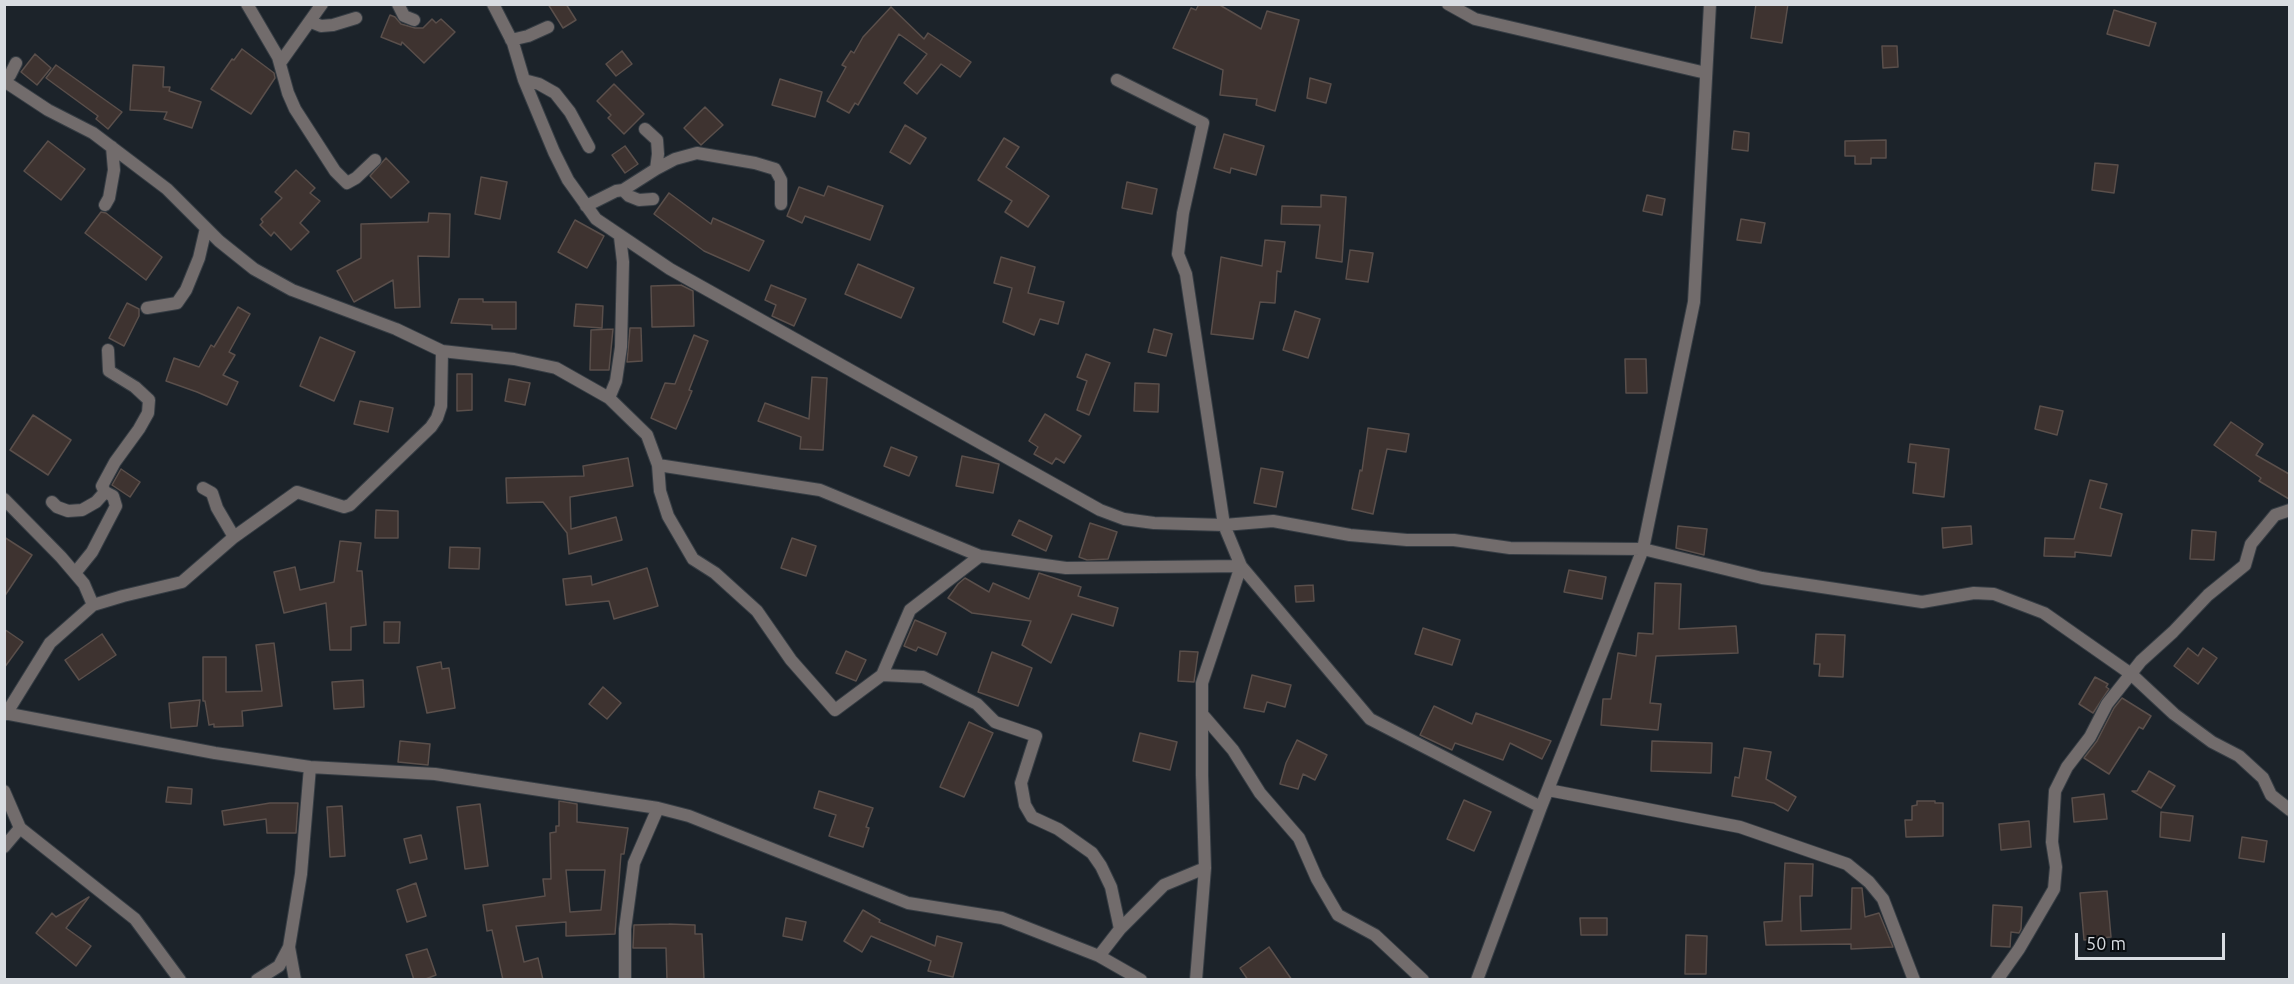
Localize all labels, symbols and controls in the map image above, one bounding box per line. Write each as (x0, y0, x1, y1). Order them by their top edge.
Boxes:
scale bar (2078, 921, 2228, 959)
text: 50 m (2086, 933, 2126, 953)

